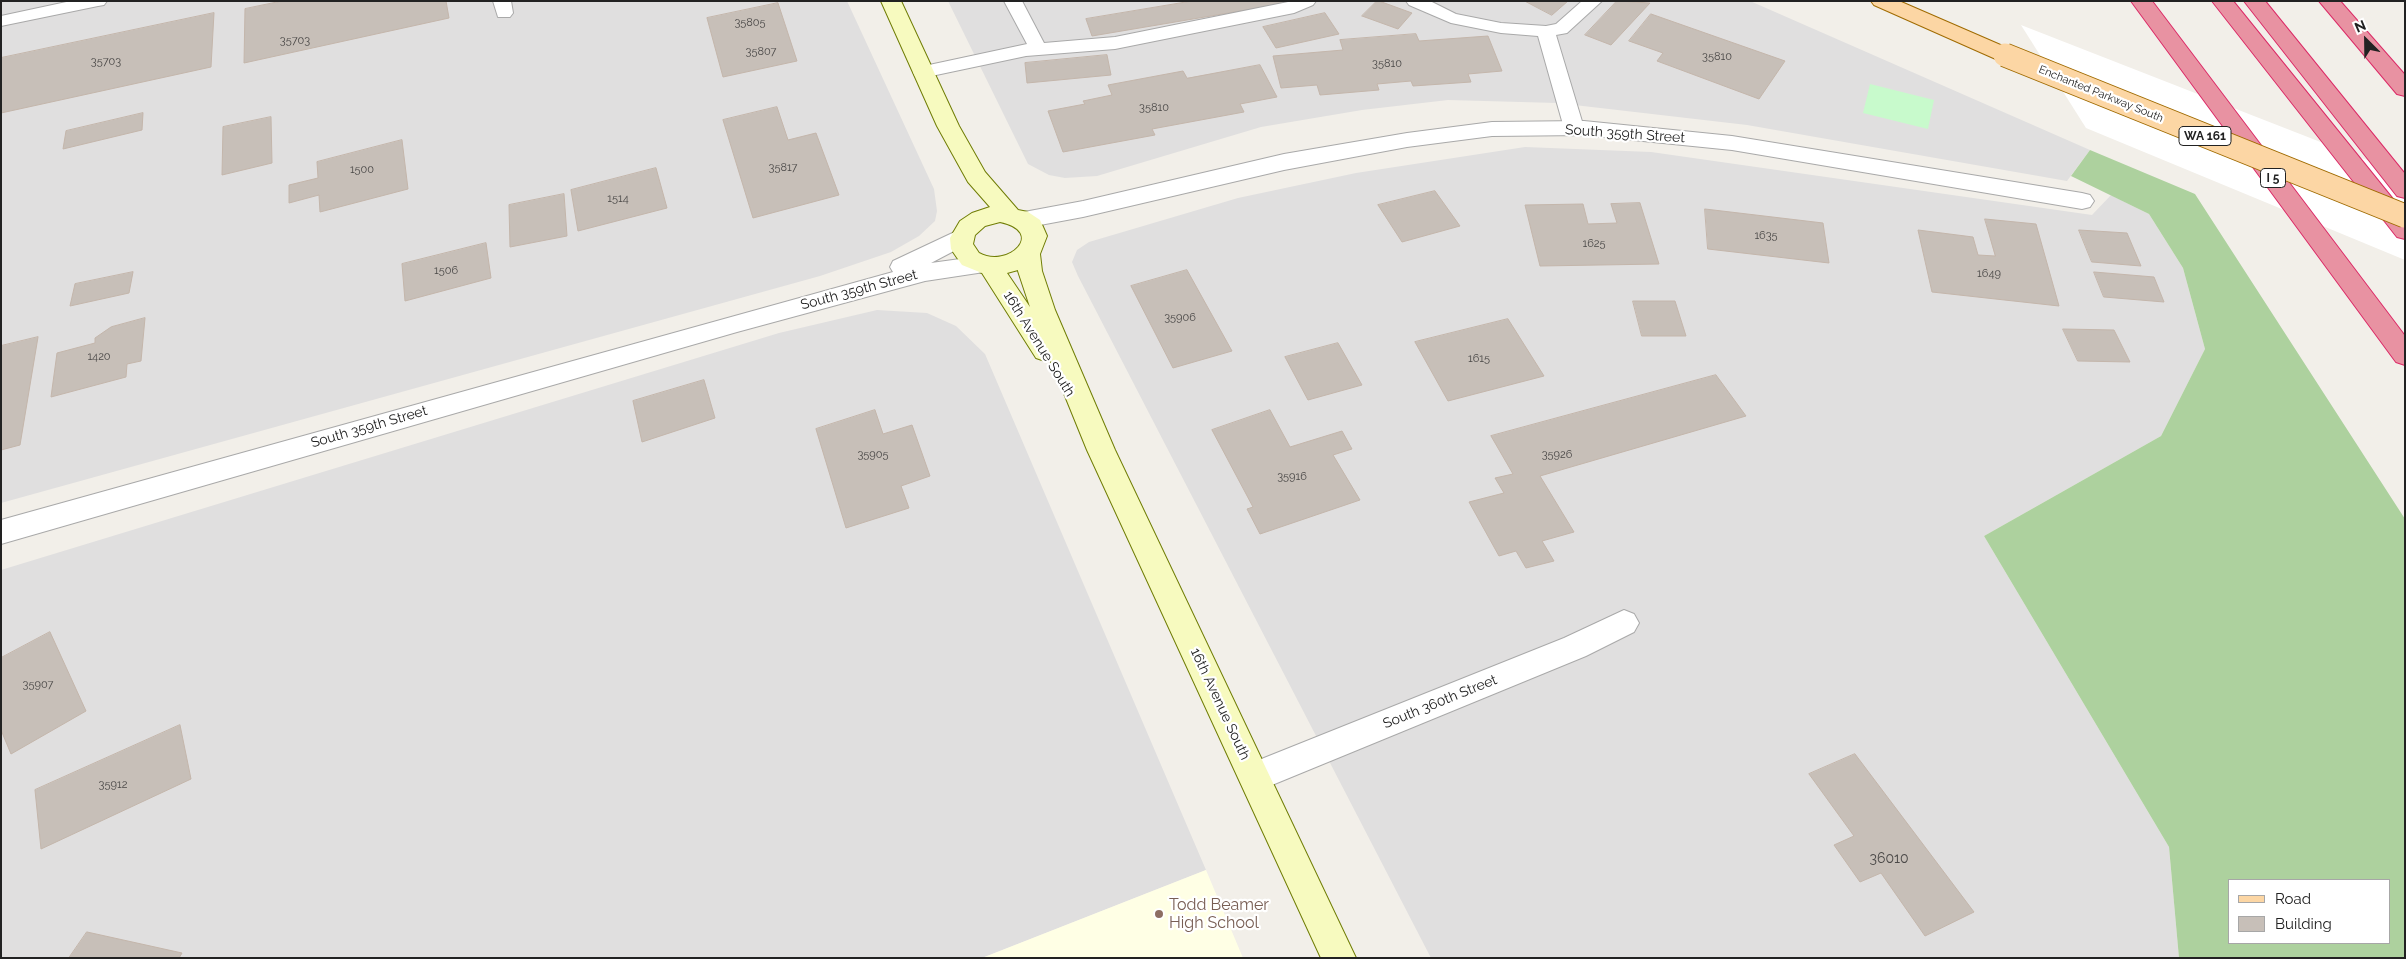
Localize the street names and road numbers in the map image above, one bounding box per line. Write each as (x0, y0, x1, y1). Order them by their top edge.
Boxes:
street label: Enchanted Parkway South (2037, 63, 2165, 125)
street label: South 359th Street (1565, 121, 1685, 147)
road number: WA 161 (2179, 126, 2231, 146)
road number: I 5 (2260, 168, 2286, 188)
street label: South 359th Street (799, 266, 919, 314)
street label: 16th Avenue South (1000, 288, 1078, 400)
street label: South 359th Street (309, 402, 429, 452)
street label: 16th Avenue South (1187, 645, 1253, 763)
street label: South 360th Street (1381, 671, 1499, 733)

